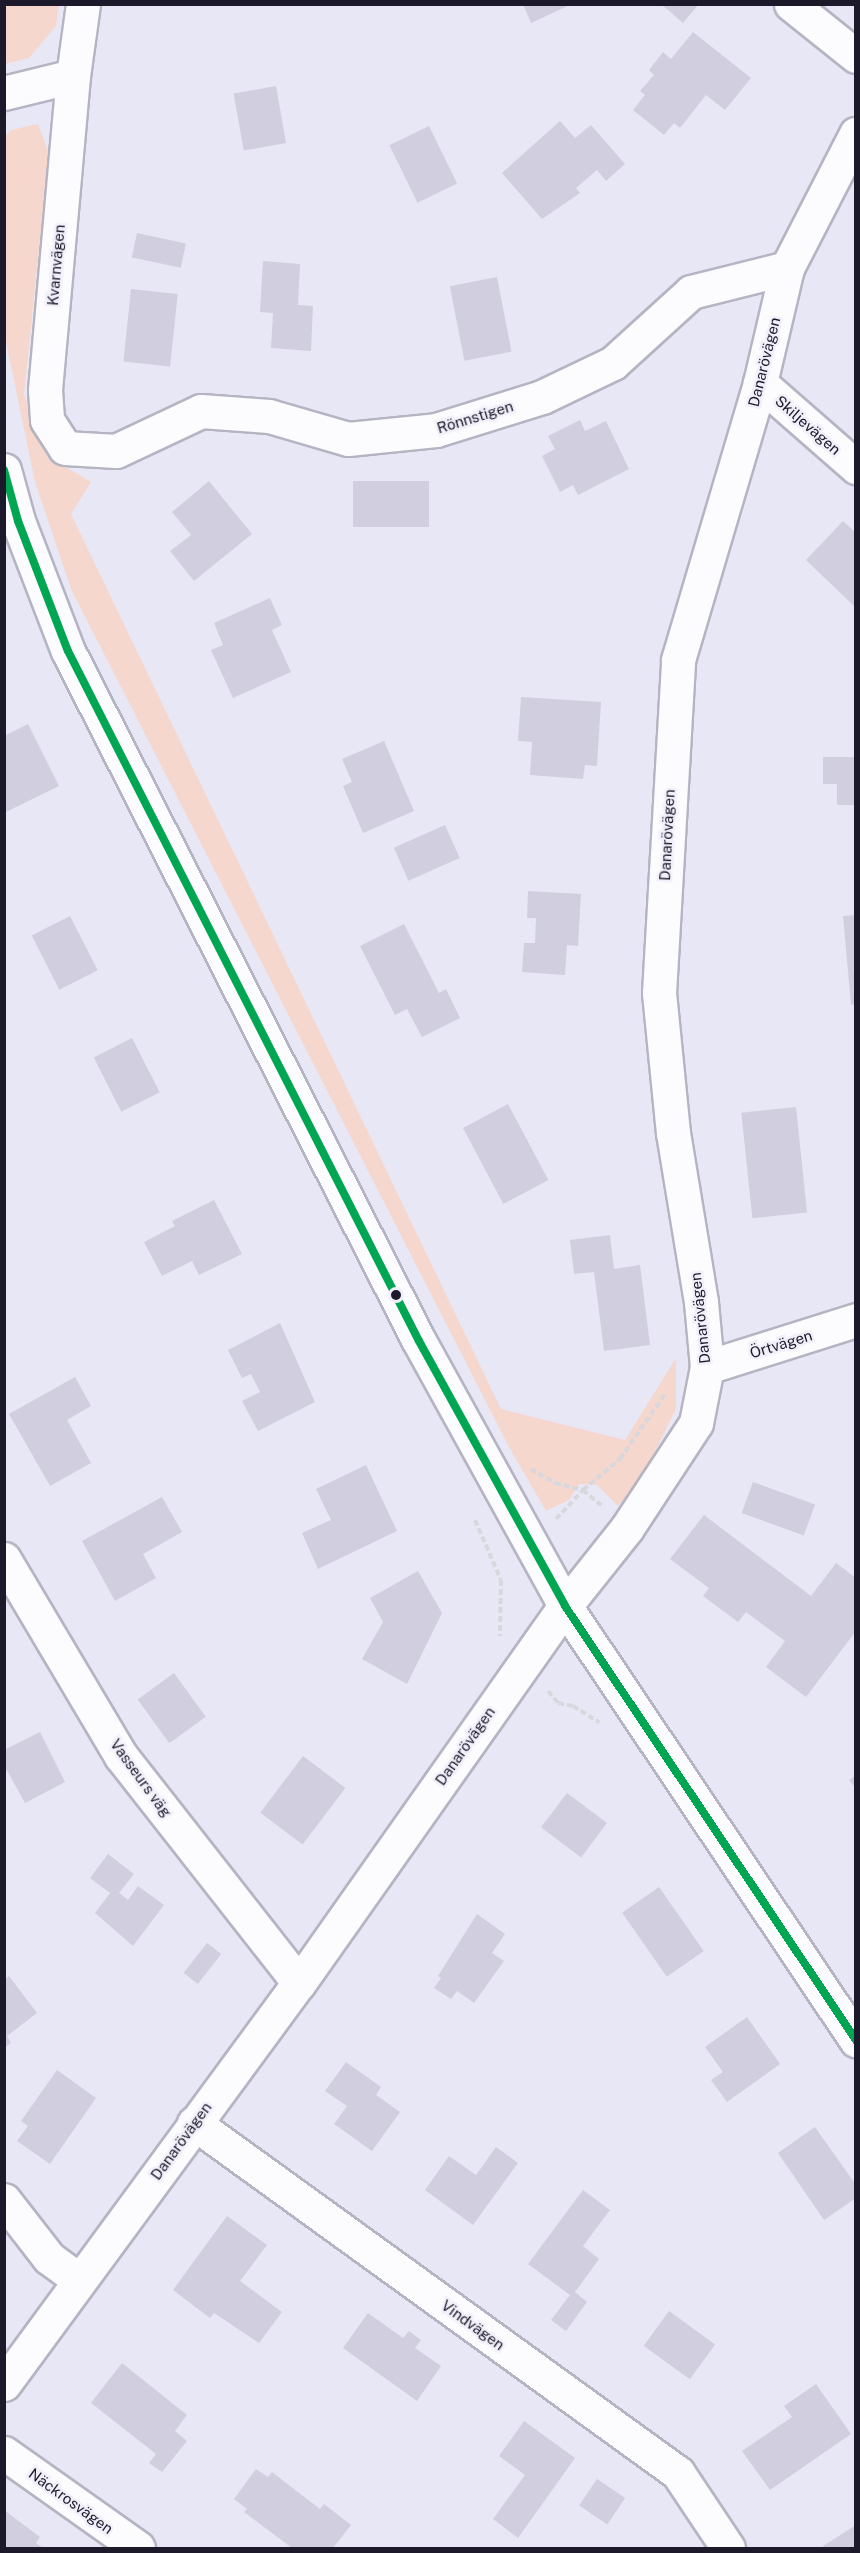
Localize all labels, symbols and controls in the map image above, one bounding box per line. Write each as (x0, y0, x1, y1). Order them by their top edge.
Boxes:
street label: Kvarnvägen (43, 224, 69, 306)
street label: Danarövägen (744, 315, 784, 409)
street label: Skiljevägen (772, 392, 844, 458)
street label: Rönnstigen (435, 397, 515, 437)
street label: Danarövägen (656, 789, 678, 881)
street label: Danarövägen (686, 1271, 714, 1365)
unlabelled marker (390, 1289, 402, 1301)
street label: Örtvägen (748, 1326, 814, 1362)
street label: Danarövägen (431, 1703, 499, 1789)
street label: Vasseurs väg (107, 1735, 175, 1821)
street label: Danarövägen (147, 2099, 215, 2183)
street label: Vindvägen (438, 2296, 508, 2354)
street label: Näckrosvägen (25, 2464, 117, 2538)

